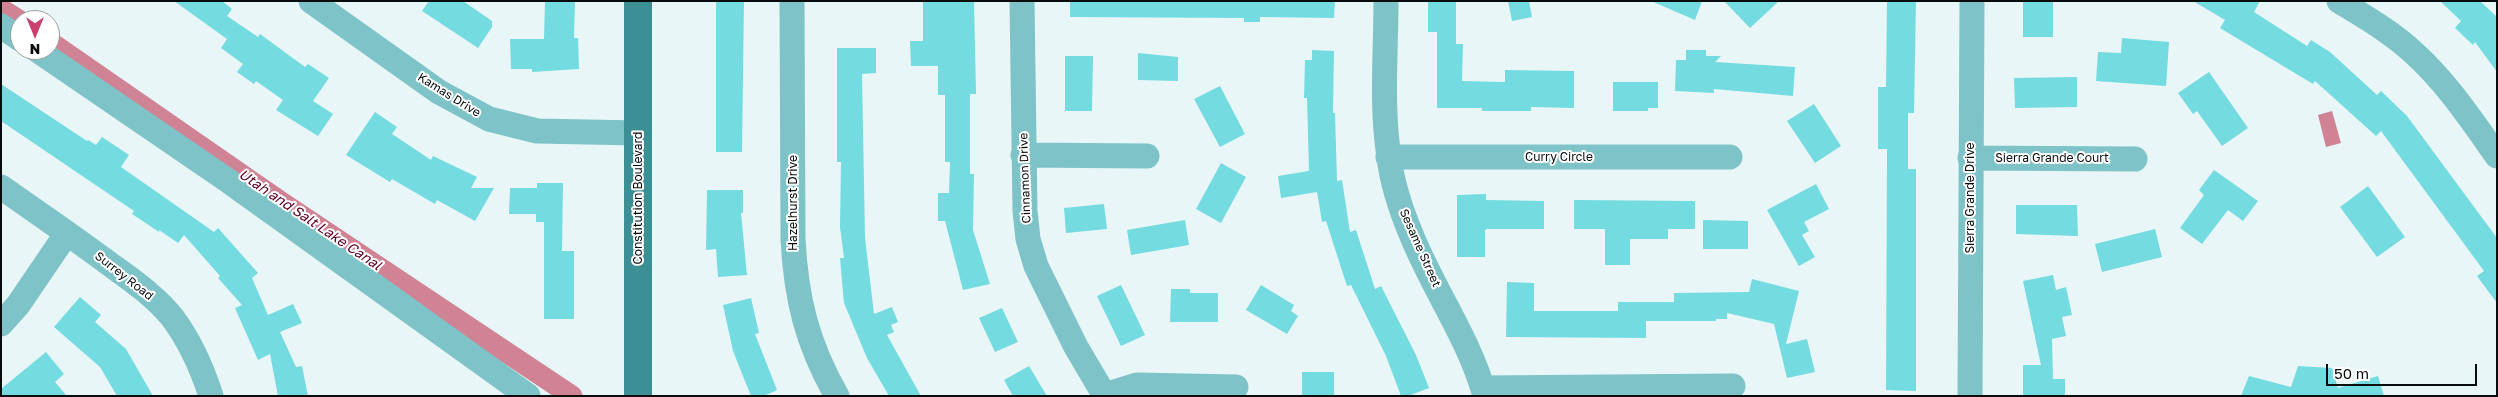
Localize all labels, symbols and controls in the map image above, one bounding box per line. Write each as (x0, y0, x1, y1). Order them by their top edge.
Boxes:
north arrow (10, 10, 60, 60)
text: N (30, 41, 40, 58)
street label: Kamas Drive (415, 70, 483, 120)
street label: Constitution Boulevard (631, 132, 645, 264)
street label: Cinnamon Drive (1016, 132, 1034, 224)
street label: Sierra Grande Drive (1963, 142, 1977, 254)
street label: Curry Circle (1525, 150, 1593, 164)
street label: Sierra Grande Court (1995, 151, 2109, 165)
street label: Hazelhurst Drive (786, 155, 800, 251)
water label: Utah and Salt Lake Canal (236, 166, 384, 274)
street label: Sesame Street (1396, 207, 1444, 289)
street label: Surrey Road (92, 249, 156, 303)
scale bar (2328, 354, 2479, 386)
text: 50 m (2334, 364, 2369, 382)

